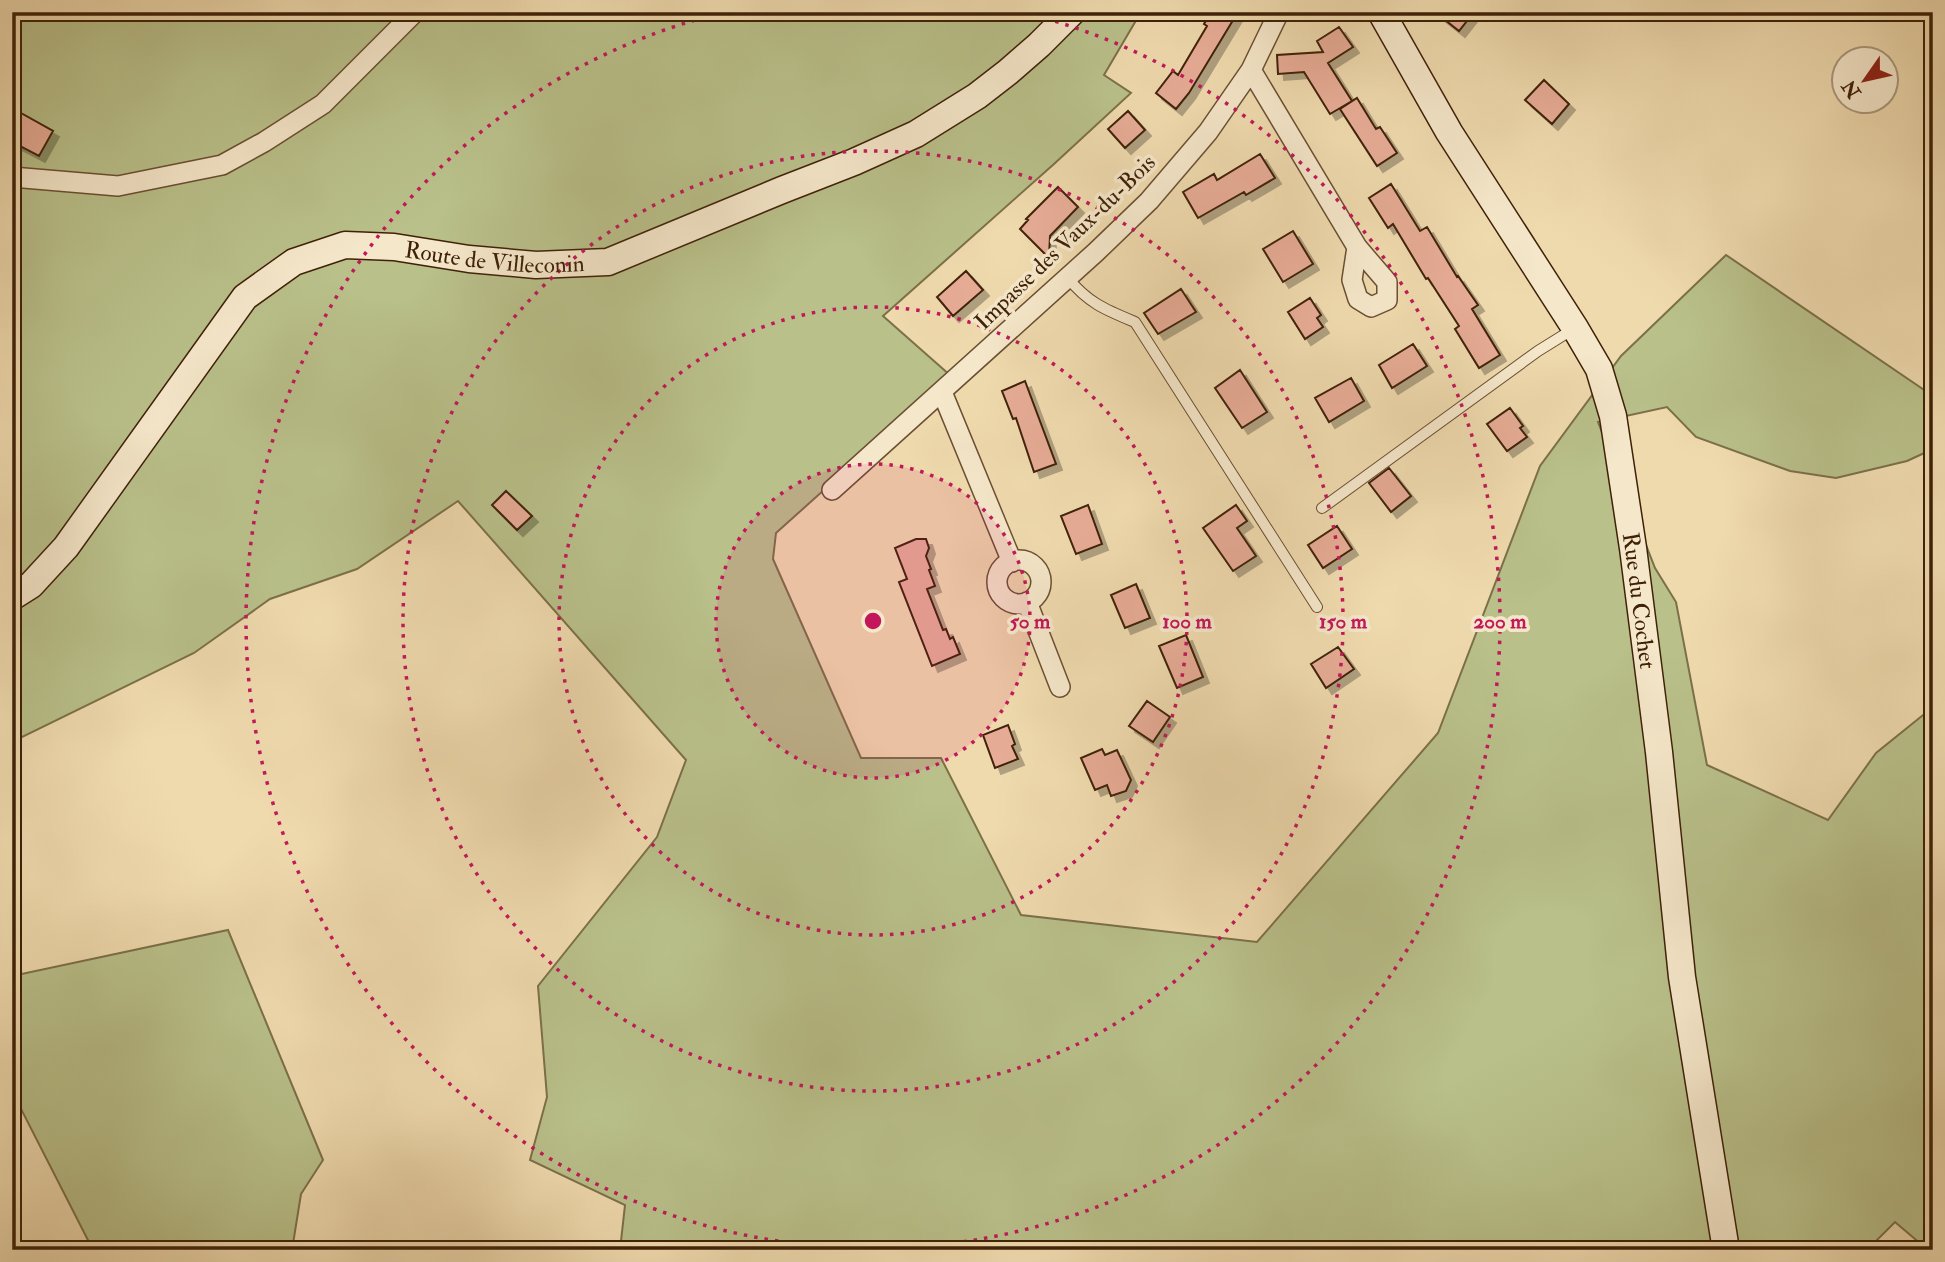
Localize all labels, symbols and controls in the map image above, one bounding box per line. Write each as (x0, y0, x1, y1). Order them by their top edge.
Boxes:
north arrow (1829, 46, 1899, 116)
text: N (1836, 74, 1867, 104)
street label: Impasse des Vaux-du-Bois (968, 148, 1162, 337)
street label: Route de Villeconin (403, 234, 585, 280)
street label: Rue du Cochet (1616, 530, 1663, 670)
text: 50 m (1010, 608, 1051, 635)
text: 100 m (1162, 608, 1213, 635)
text: 150 m (1319, 608, 1368, 635)
text: 200 m (1474, 608, 1527, 635)
centre of rings (861, 609, 885, 633)

